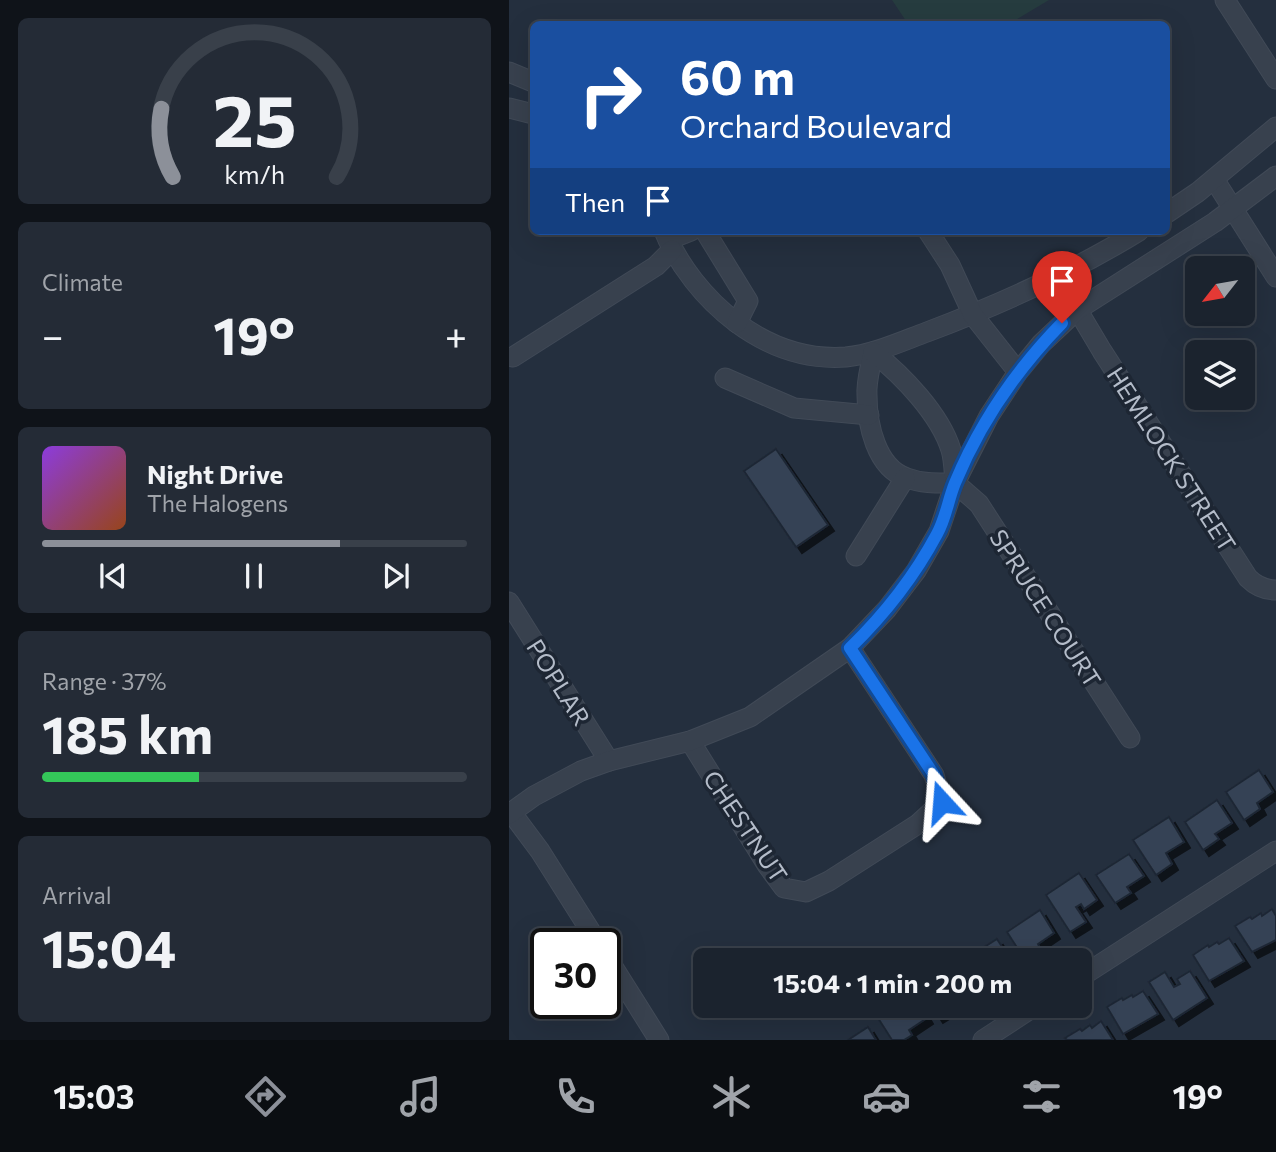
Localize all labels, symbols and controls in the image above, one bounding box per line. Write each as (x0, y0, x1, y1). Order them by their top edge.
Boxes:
text: 60 m (680, 45, 795, 105)
icon: right (565, 49, 656, 140)
text: 25 (213, 74, 296, 163)
text: Orchard Boulevard (680, 105, 952, 145)
text: km/h (224, 159, 285, 189)
icon: arrive (639, 182, 677, 220)
text: Then (565, 186, 625, 217)
pin (1032, 251, 1092, 323)
north arrow (1185, 256, 1255, 326)
map controls (1185, 256, 1255, 410)
icon: arrive (1043, 262, 1081, 300)
text: Climate (42, 268, 123, 296)
text: 19° (213, 302, 295, 366)
text: − (42, 311, 64, 358)
text: + (445, 311, 467, 358)
button: layers (1185, 340, 1255, 410)
street label: HEMLOCK STREET (1101, 361, 1243, 557)
text: Night Drive (147, 458, 283, 489)
text: The Halogens (147, 489, 288, 517)
street label: SPRUCE COURT (984, 524, 1108, 692)
icon: previous (94, 557, 132, 595)
icon: pause (235, 557, 273, 595)
icon: next (377, 557, 415, 595)
street label: POPLAR (521, 634, 597, 730)
text: Range · 37% (42, 667, 167, 695)
text: 185 km (42, 701, 213, 765)
street label: CHESTNUT (698, 764, 794, 888)
position arrow (905, 765, 979, 839)
text: Arrival (42, 881, 112, 909)
text: 15:04 (42, 915, 176, 979)
speed limit sign: 30 (530, 928, 621, 1019)
text: 15:04 · 1 min · 200 m (773, 967, 1012, 998)
icon: directions (241, 1072, 290, 1121)
icon: music (396, 1072, 445, 1121)
icon: phone (551, 1072, 600, 1121)
icon: climate (707, 1072, 756, 1121)
icon: car (862, 1072, 911, 1121)
icon: filters (1017, 1072, 1066, 1121)
text: 15:03 (53, 1076, 134, 1116)
text: 19° (1173, 1076, 1223, 1116)

